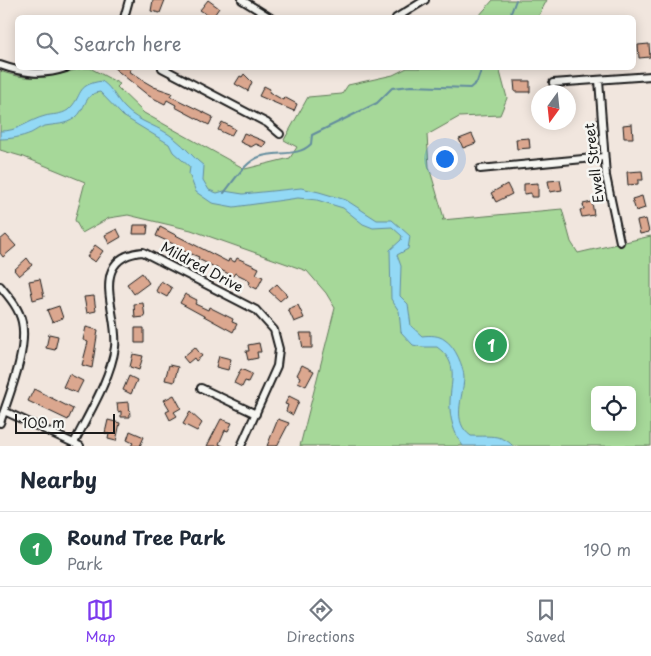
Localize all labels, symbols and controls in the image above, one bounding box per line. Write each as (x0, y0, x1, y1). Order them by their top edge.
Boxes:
search box (15, 15, 636, 70)
icon: search (33, 29, 61, 57)
text: Search here (73, 29, 182, 57)
north arrow (531, 85, 576, 130)
street label: Ewell Street (578, 122, 609, 204)
your location (432, 146, 458, 172)
street label: Mildred Drive (157, 236, 247, 297)
pin: 1 (475, 326, 507, 364)
map controls (591, 386, 636, 431)
button: locate (591, 386, 636, 431)
scale bar (15, 411, 115, 434)
text: 100 m (22, 412, 65, 433)
text: Nearby (20, 463, 97, 495)
text: Round Tree Park (67, 523, 225, 551)
text: 1 (32, 537, 40, 561)
text: 190 m (583, 537, 631, 561)
text: Park (67, 551, 103, 575)
tab: Map (86, 596, 115, 647)
tab: Directions (287, 596, 355, 647)
tab: Saved (526, 596, 565, 647)

